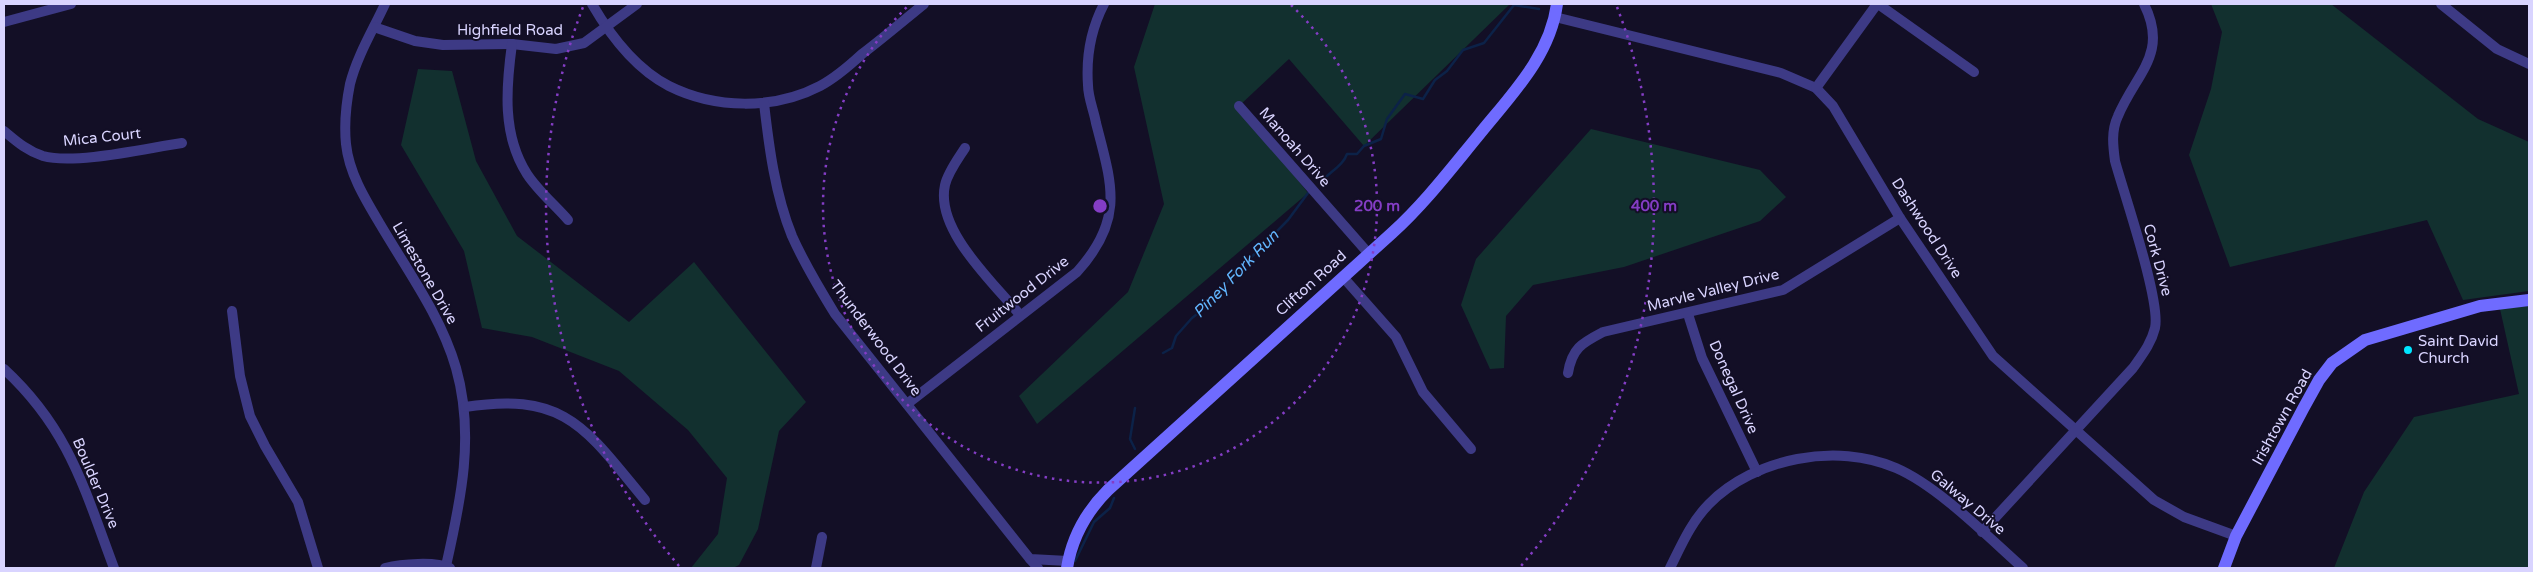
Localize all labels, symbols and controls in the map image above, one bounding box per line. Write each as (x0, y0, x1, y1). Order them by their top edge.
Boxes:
street label: Highfield Road (457, 21, 563, 39)
street label: Manoah Drive (1256, 104, 1334, 190)
street label: Mica Court (62, 124, 142, 150)
street label: Dashwood Drive (1888, 174, 1966, 282)
centre of rings (1091, 197, 1109, 215)
text: 200 m (1354, 197, 1400, 215)
text: 400 m (1631, 197, 1677, 215)
street label: Limestone Drive (388, 219, 462, 327)
street label: Cork Drive (2140, 222, 2176, 298)
water label: Piney Fork Run (1189, 225, 1284, 322)
street label: Clifton Road (1272, 247, 1350, 319)
street label: Fruitwood Drive (972, 252, 1072, 336)
street label: Marvle Valley Drive (1645, 265, 1781, 315)
street label: Thunderwood Drive (827, 277, 925, 399)
place label: Saint David Church (2418, 332, 2499, 367)
street label: Donegal Drive (1705, 338, 1763, 436)
marker: Saint David Church (2402, 344, 2414, 356)
street label: Irishtown Road (2248, 366, 2316, 468)
street label: Boulder Drive (69, 435, 123, 531)
street label: Galway Drive (1927, 465, 2009, 539)

